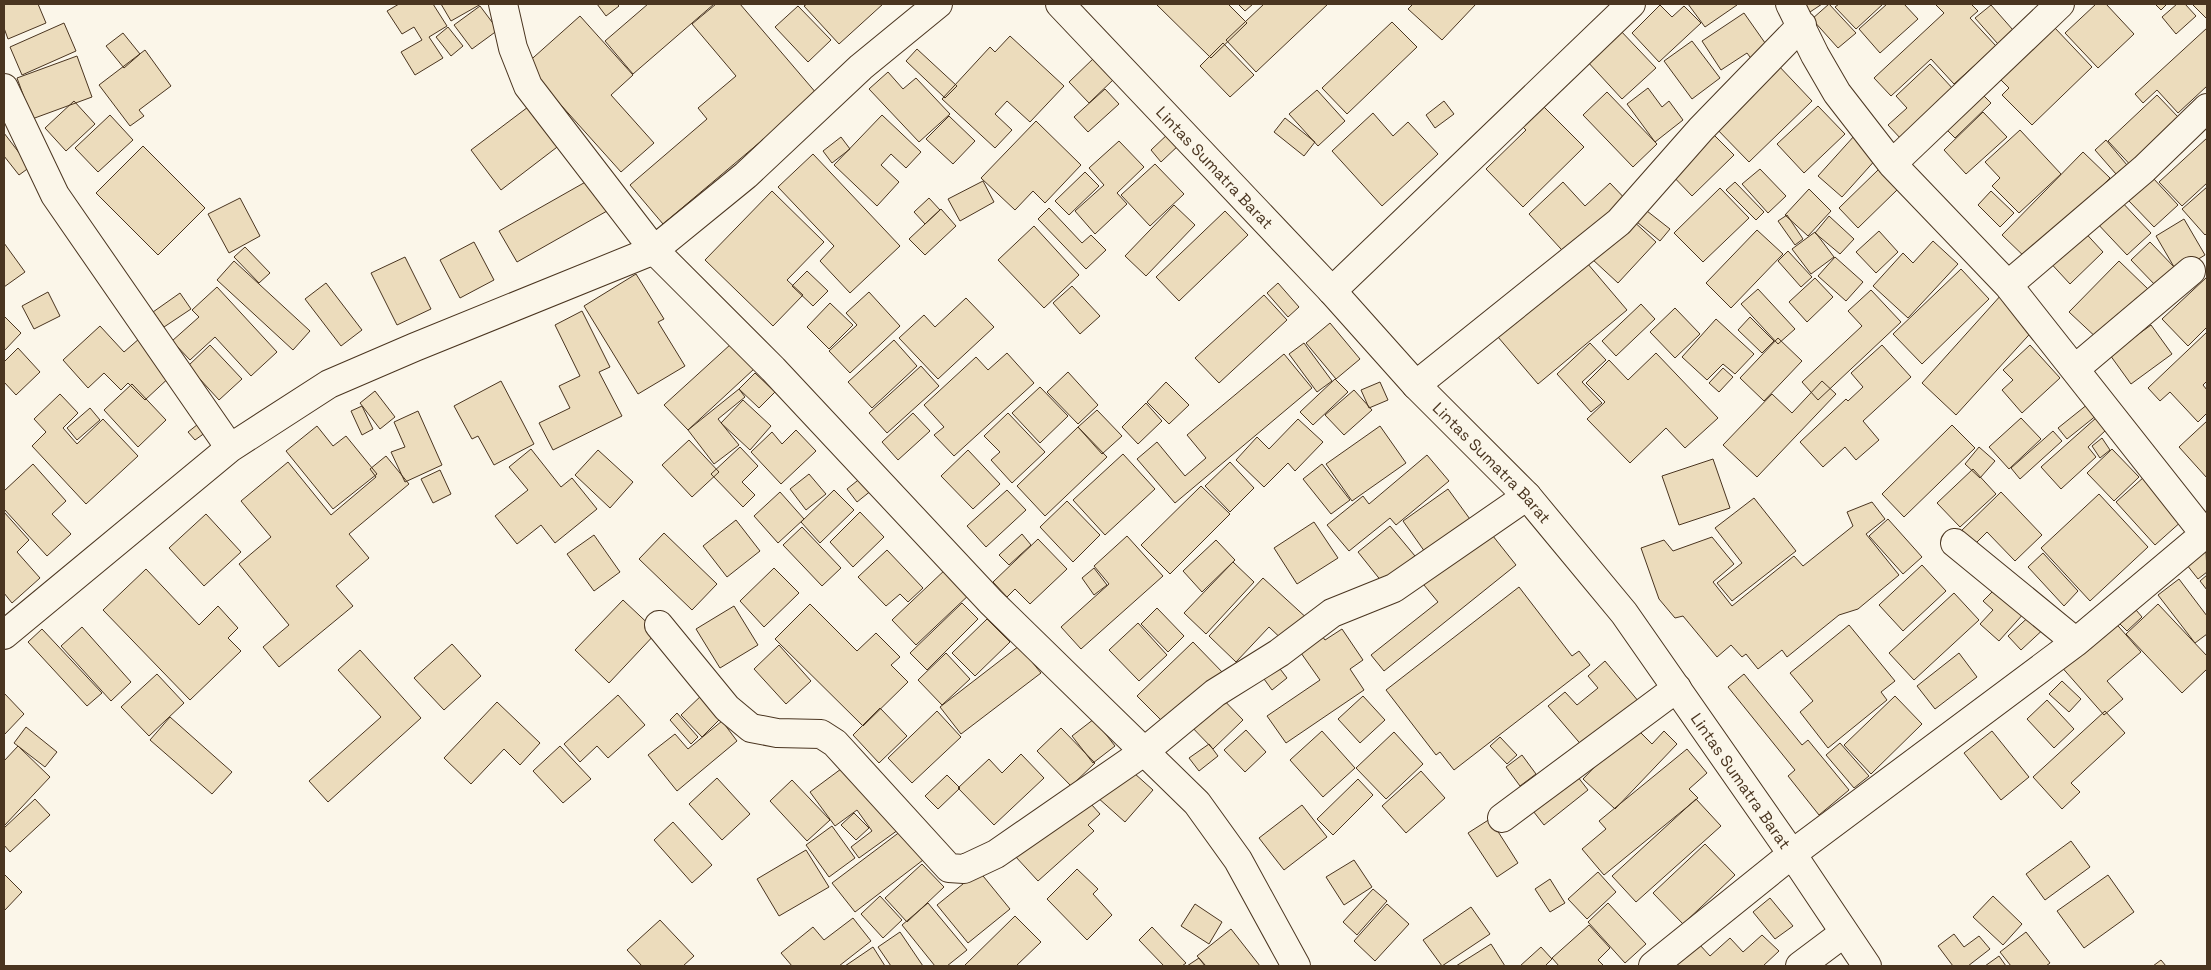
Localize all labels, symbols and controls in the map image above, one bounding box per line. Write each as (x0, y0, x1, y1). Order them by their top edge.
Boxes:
street label: Lintas Sumatra Barat (1152, 101, 1278, 233)
street label: Lintas Sumatra Barat (1428, 397, 1556, 528)
street label: Lintas Sumatra Barat (1686, 709, 1796, 853)

